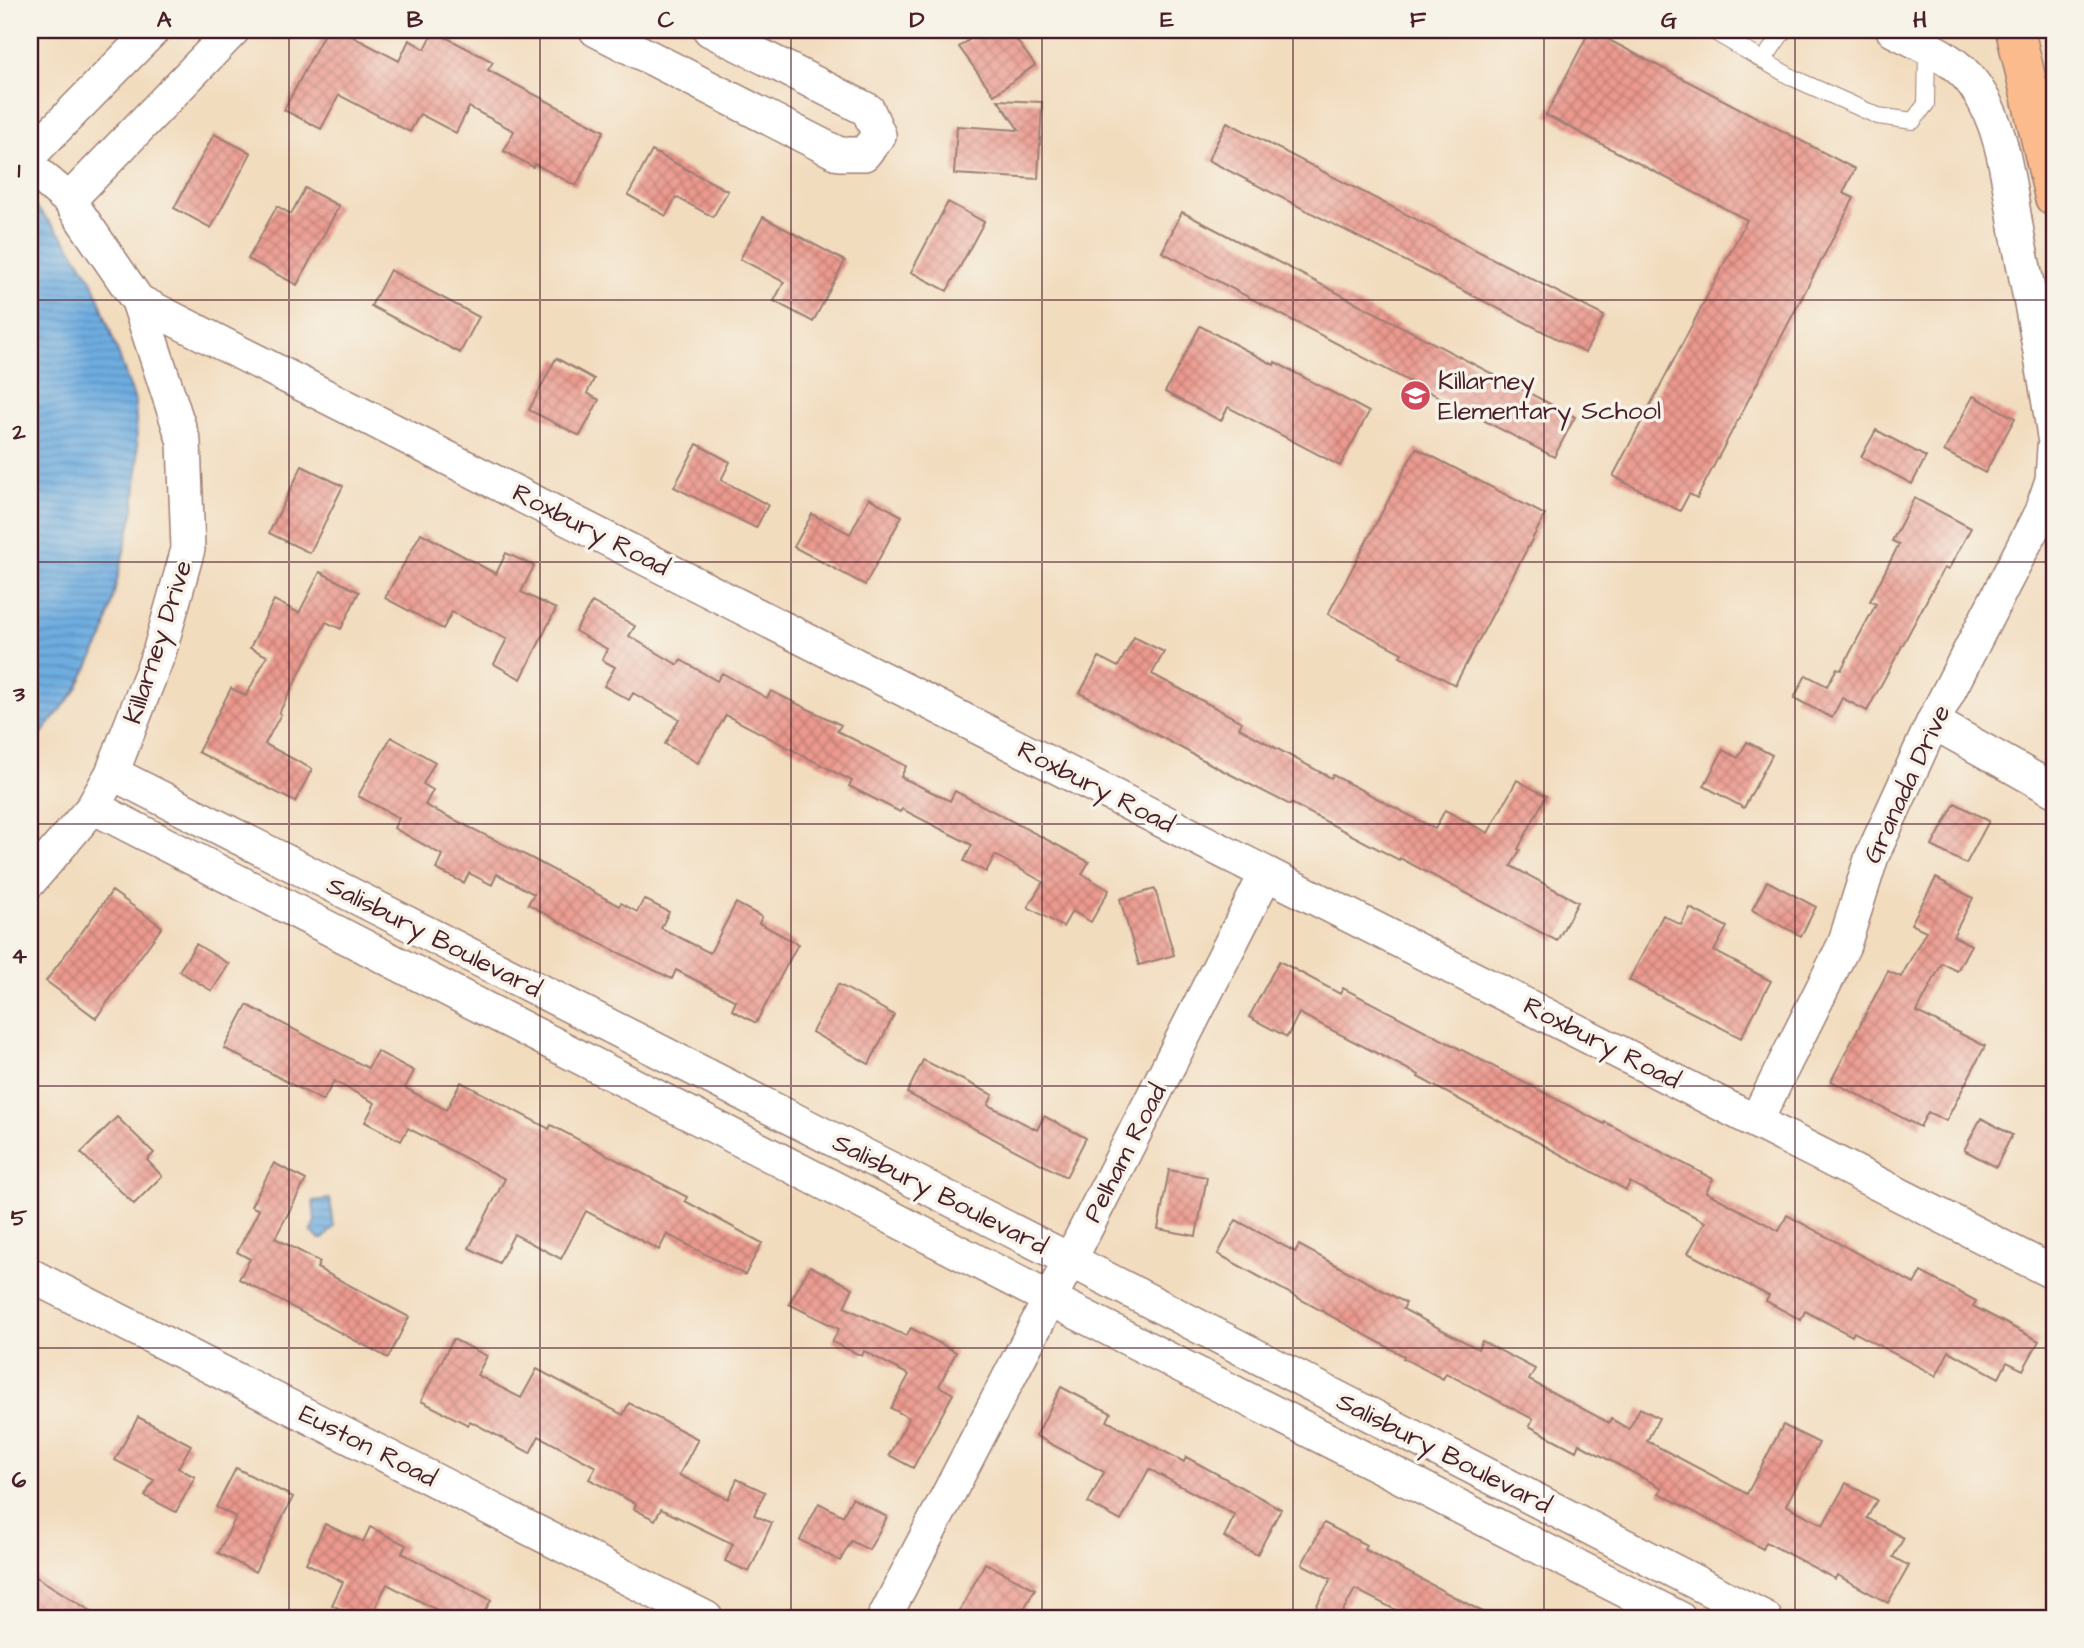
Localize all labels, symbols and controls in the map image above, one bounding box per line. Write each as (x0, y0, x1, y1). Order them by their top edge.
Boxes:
text: A (157, 4, 172, 36)
text: B (407, 4, 424, 36)
text: C (658, 4, 675, 36)
text: D (910, 4, 925, 36)
text: E (1160, 4, 1174, 36)
text: F (1410, 4, 1427, 36)
text: G (1661, 4, 1677, 36)
text: H (1913, 4, 1927, 36)
text: 1 (18, 154, 21, 186)
place label: Killarney Elementary School (1438, 363, 1661, 431)
school or university icon: Killarney Elementary School (1398, 379, 1432, 413)
text: 2 (11, 416, 26, 448)
street label: Roxbury Road (505, 475, 676, 587)
street label: Killarney Drive (115, 556, 203, 729)
text: 3 (12, 678, 25, 710)
street label: Granada Drive (1854, 699, 1960, 869)
street label: Roxbury Road (1010, 732, 1181, 844)
street label: Salisbury Boulevard (319, 867, 548, 1009)
text: 4 (11, 940, 27, 972)
street label: Roxbury Road (1516, 988, 1687, 1100)
street label: Pelham Road (1075, 1077, 1175, 1229)
street label: Salisbury Boulevard (825, 1124, 1054, 1266)
text: 5 (11, 1202, 28, 1234)
street label: Salisbury Boulevard (1329, 1383, 1558, 1525)
street label: Euston Road (293, 1396, 443, 1496)
text: 6 (12, 1464, 27, 1496)

